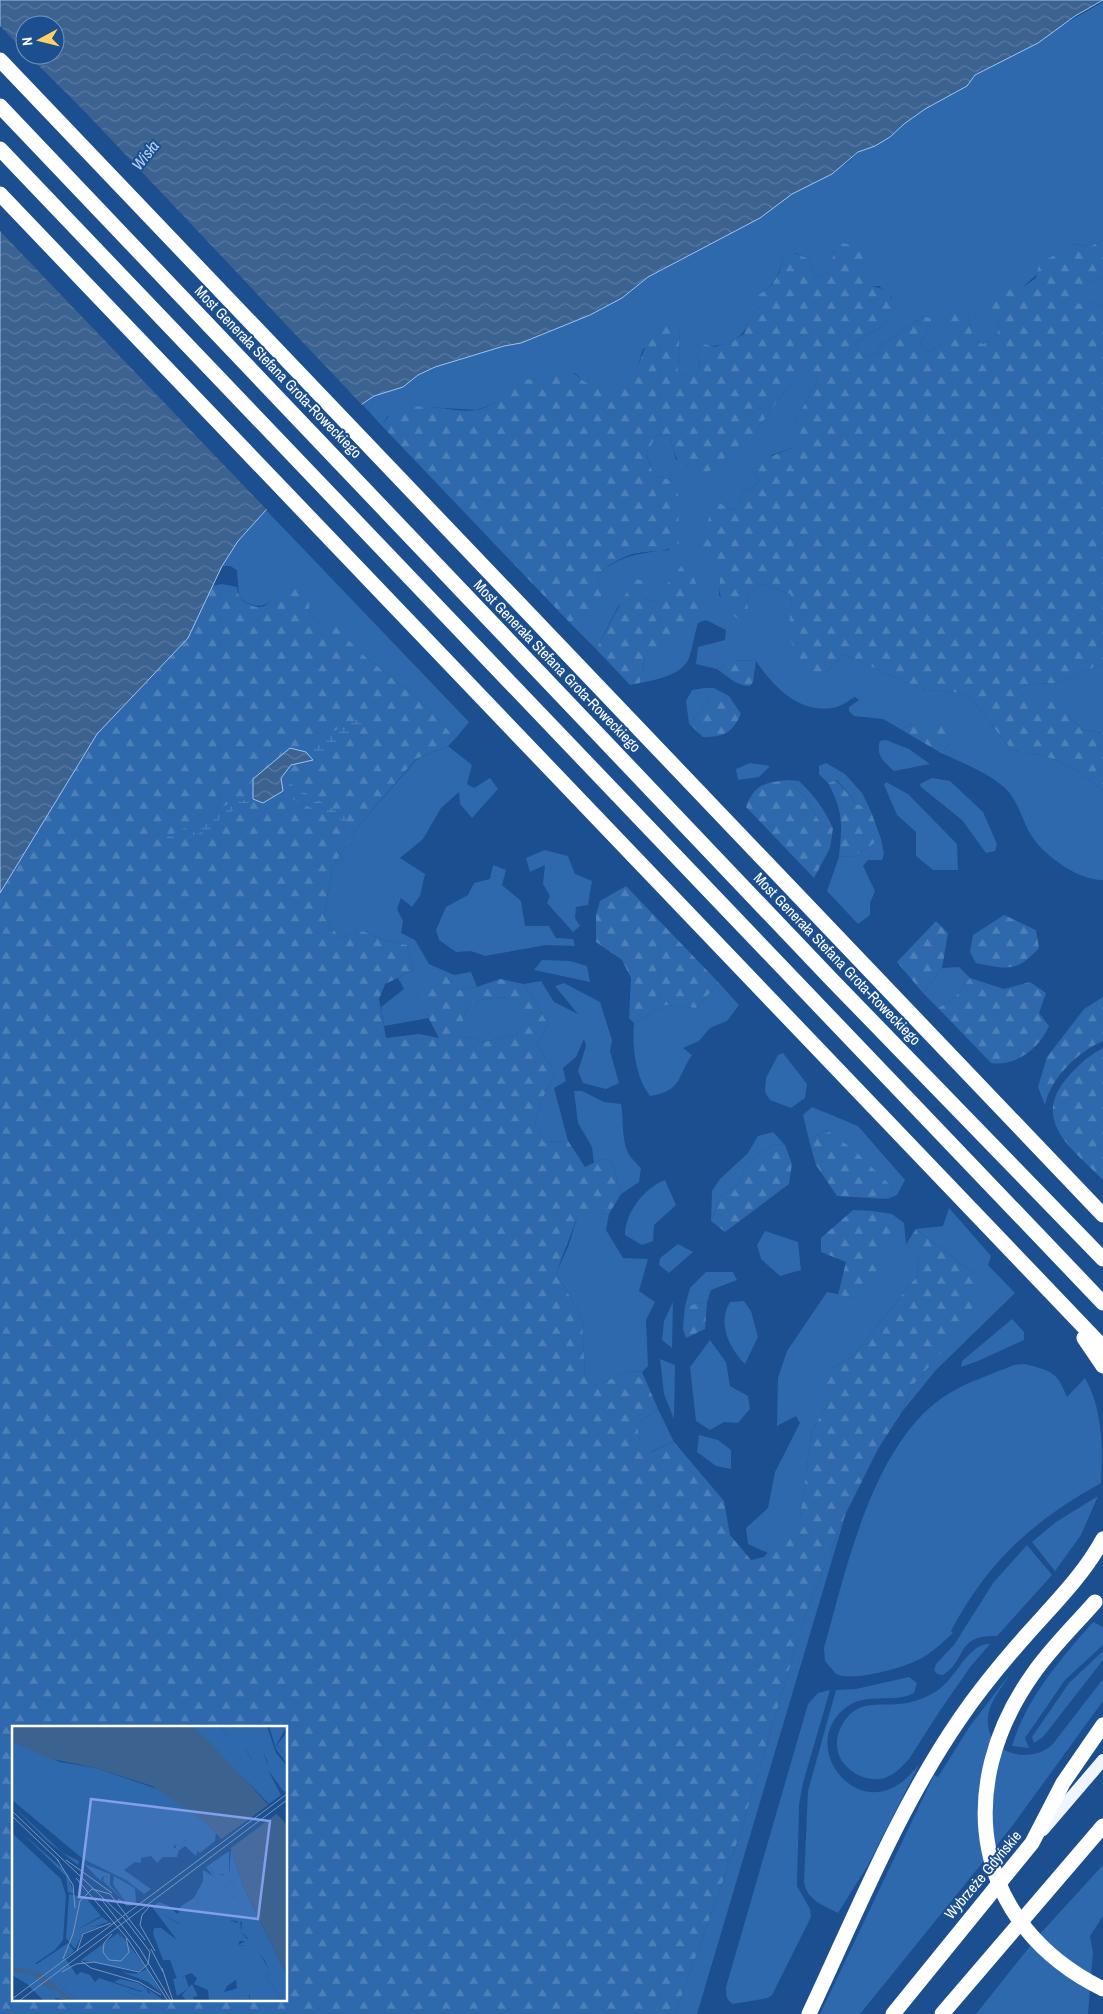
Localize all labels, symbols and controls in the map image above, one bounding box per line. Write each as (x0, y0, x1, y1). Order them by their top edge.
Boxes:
north arrow (15, 15, 65, 65)
text: N (18, 36, 37, 47)
water label: Wisła (126, 135, 164, 175)
street label: Most Generała Stefana Grota-Roweckiego (190, 281, 367, 463)
street label: Most Generała Stefana Grota-Roweckiego (469, 575, 646, 757)
street label: Most Generała Stefana Grota-Roweckiego (749, 868, 926, 1050)
inset map (12, 1726, 288, 2002)
street label: Wybrzeże Gdyńskie (939, 1826, 1026, 1924)

